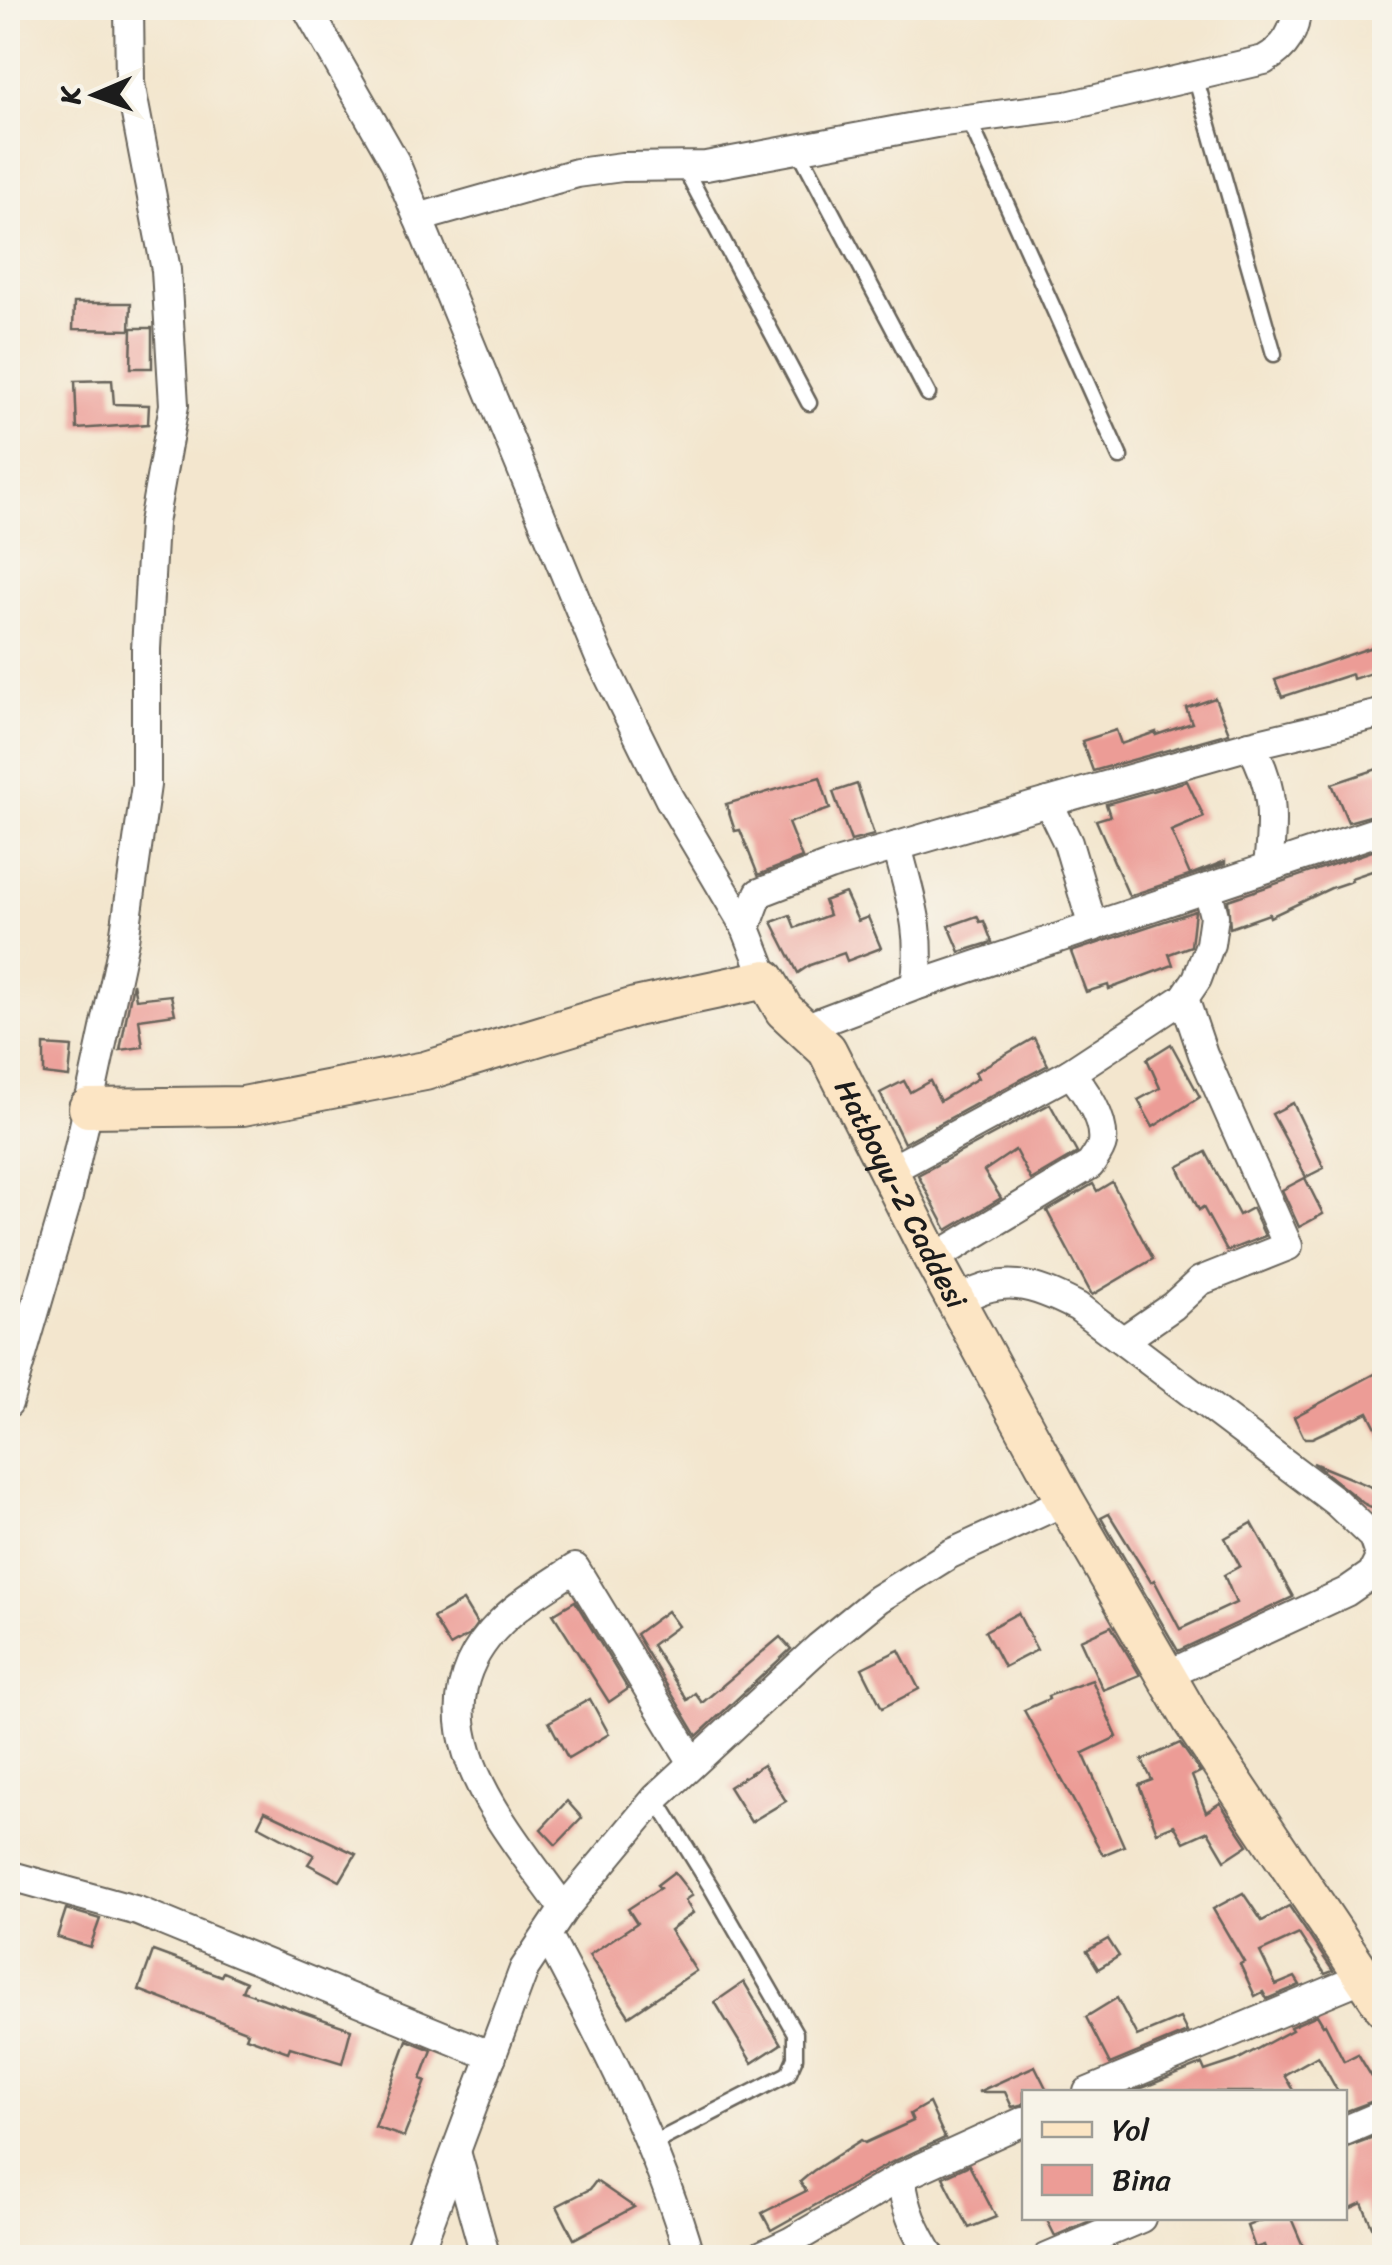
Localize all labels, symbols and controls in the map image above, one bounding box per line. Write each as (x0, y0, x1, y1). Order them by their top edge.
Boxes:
north arrow (45, 45, 145, 145)
text: K (46, 85, 95, 106)
street label: Hatboyu-2 Caddesi (819, 1069, 983, 1320)
legend (1022, 2090, 1347, 2220)
text: Yol (1112, 2103, 1151, 2157)
text: Bina (1112, 2153, 1171, 2207)

